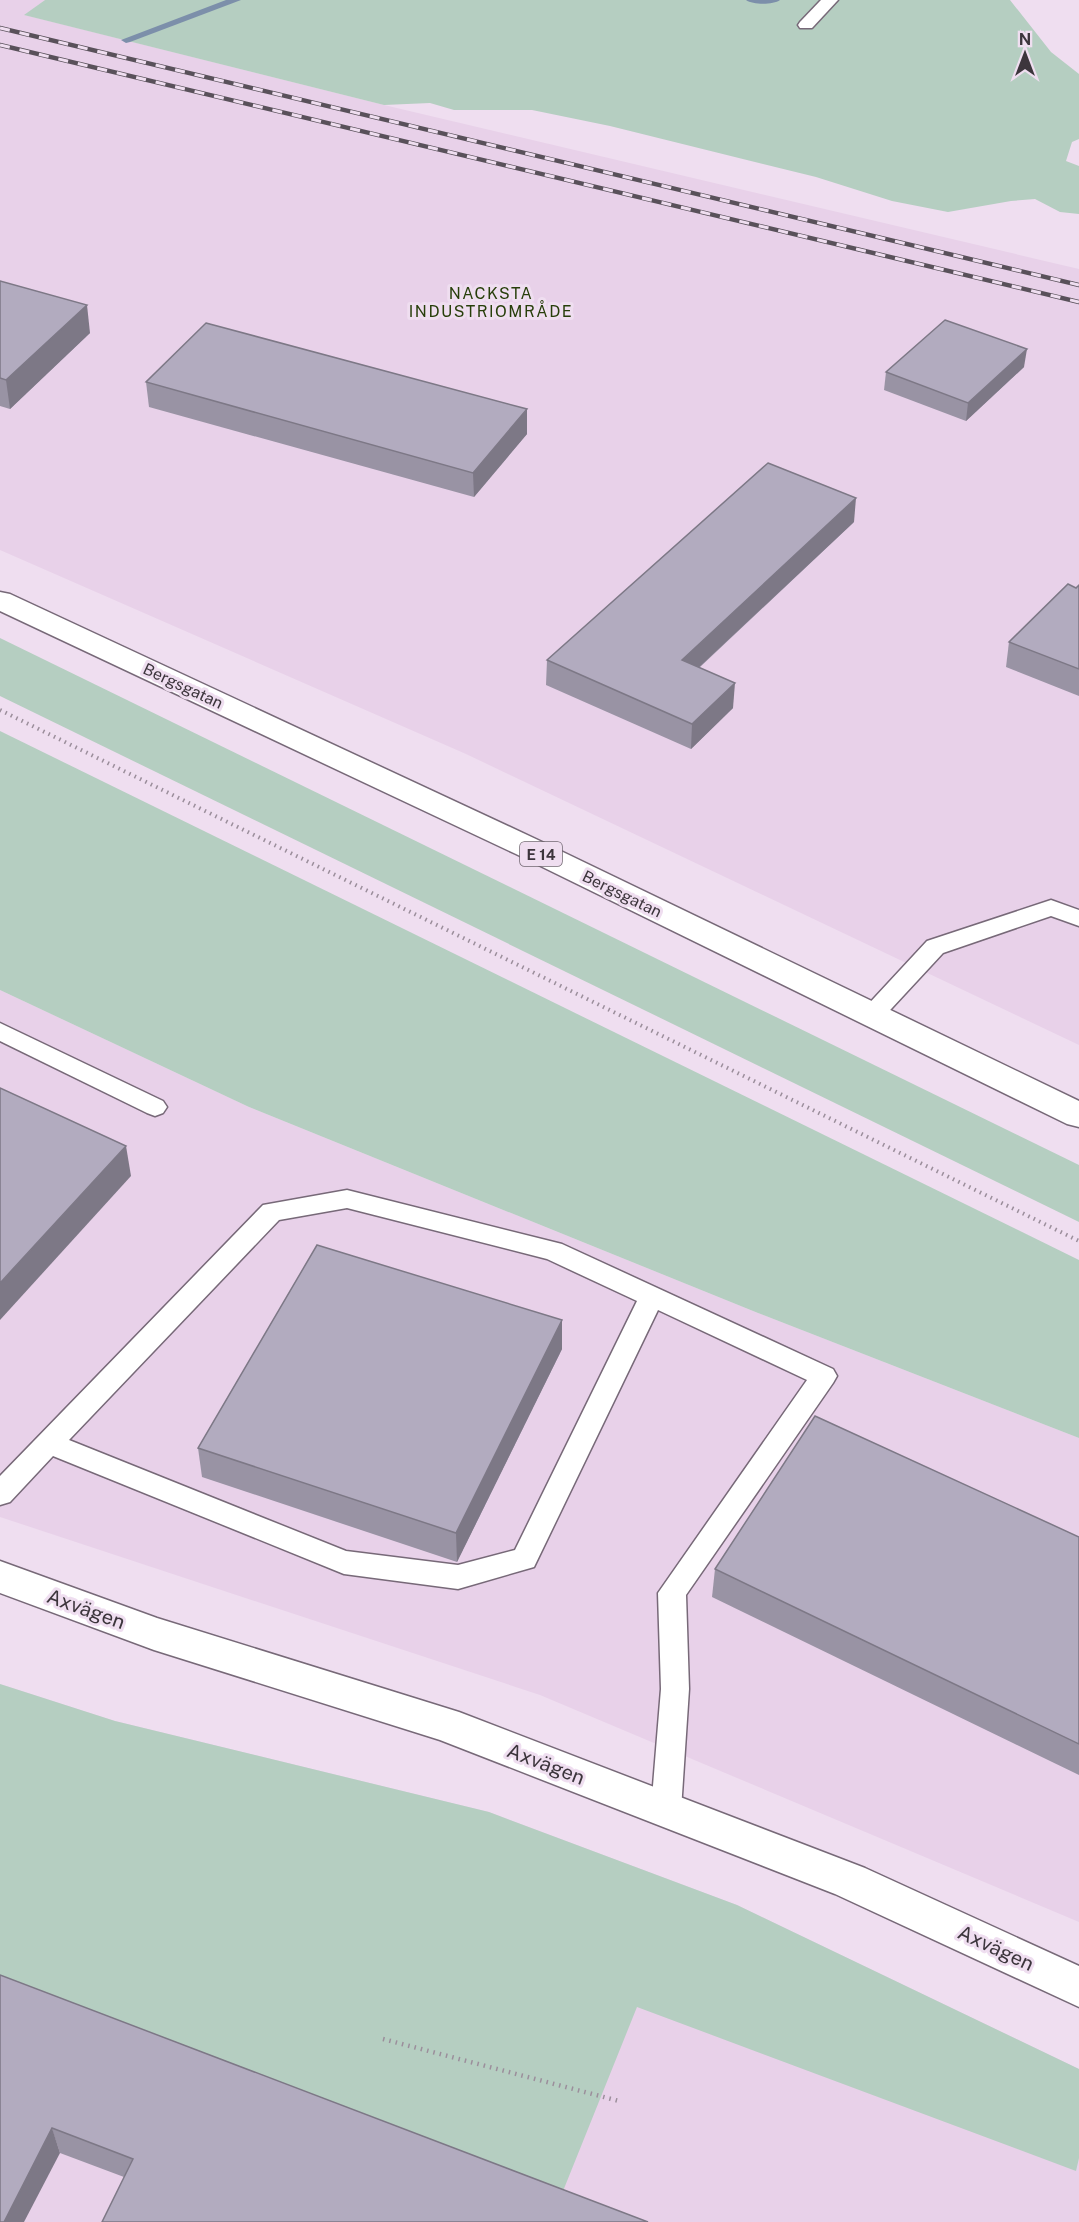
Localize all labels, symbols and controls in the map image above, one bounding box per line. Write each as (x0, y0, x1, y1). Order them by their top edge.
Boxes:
north arrow (995, 24, 1055, 84)
text: N (1019, 30, 1031, 49)
district label: NACKSTA INDUSTRIOMRÅDE (409, 284, 573, 321)
street label: Bergsgatan (140, 659, 226, 713)
road number: E 14 (520, 842, 562, 866)
street label: Bergsgatan (579, 867, 665, 921)
street label: Axvägen (44, 1584, 128, 1634)
street label: Axvägen (504, 1738, 588, 1790)
street label: Axvägen (954, 1920, 1038, 1976)

